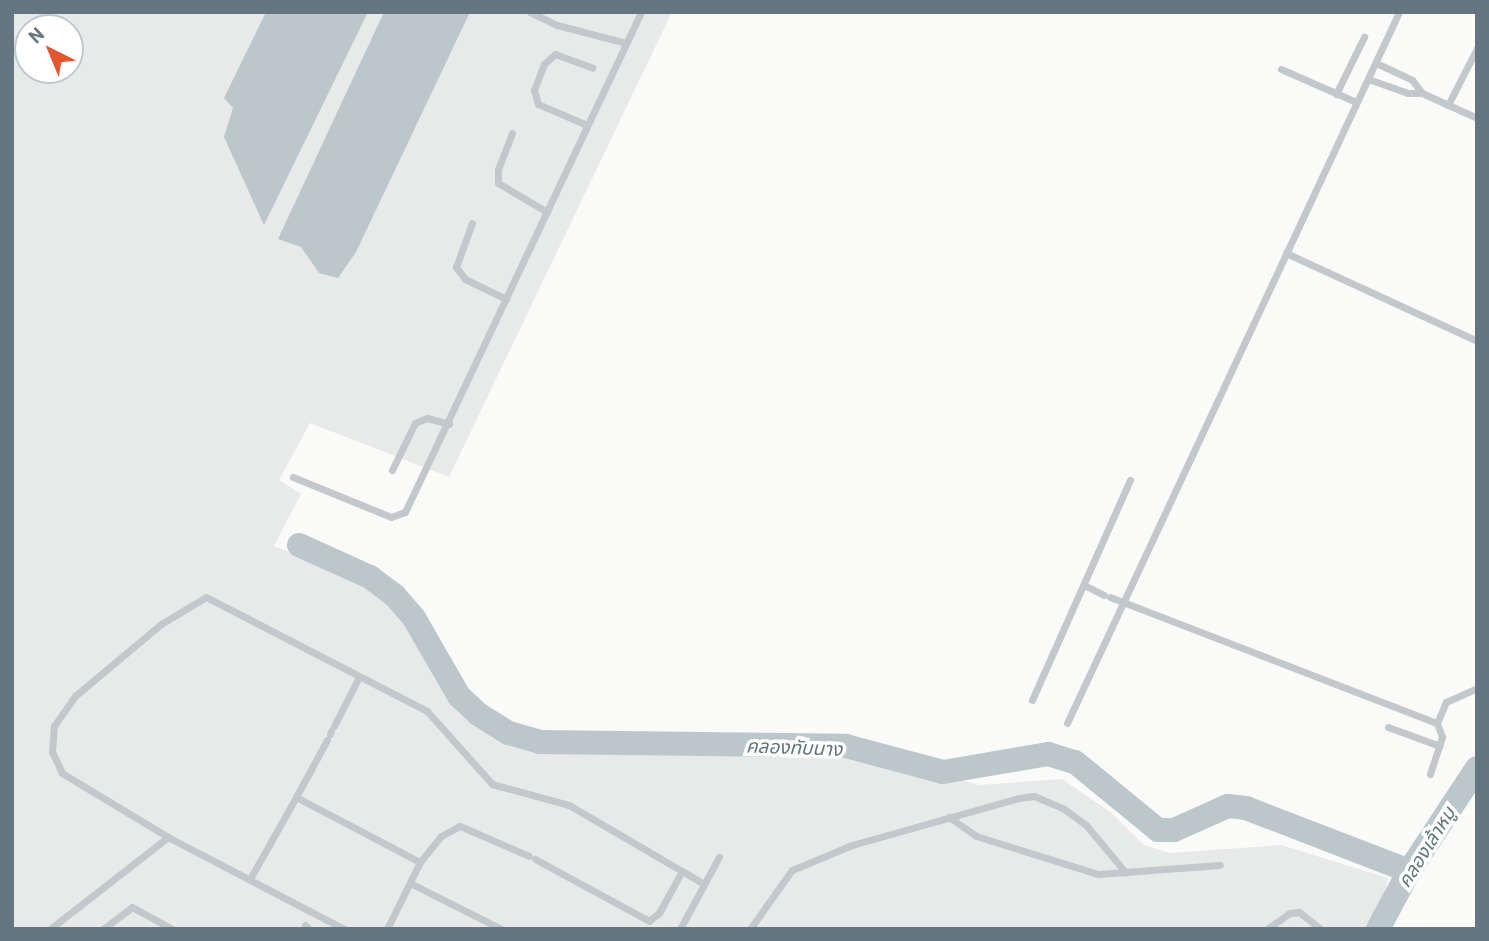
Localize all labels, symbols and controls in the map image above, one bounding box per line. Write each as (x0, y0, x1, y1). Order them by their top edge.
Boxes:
north arrow (14, 14, 84, 84)
text: N (23, 22, 48, 47)
water label: คลองทับนาง (746, 734, 842, 760)
water label: คลองเล้าหมู (1392, 803, 1460, 891)

